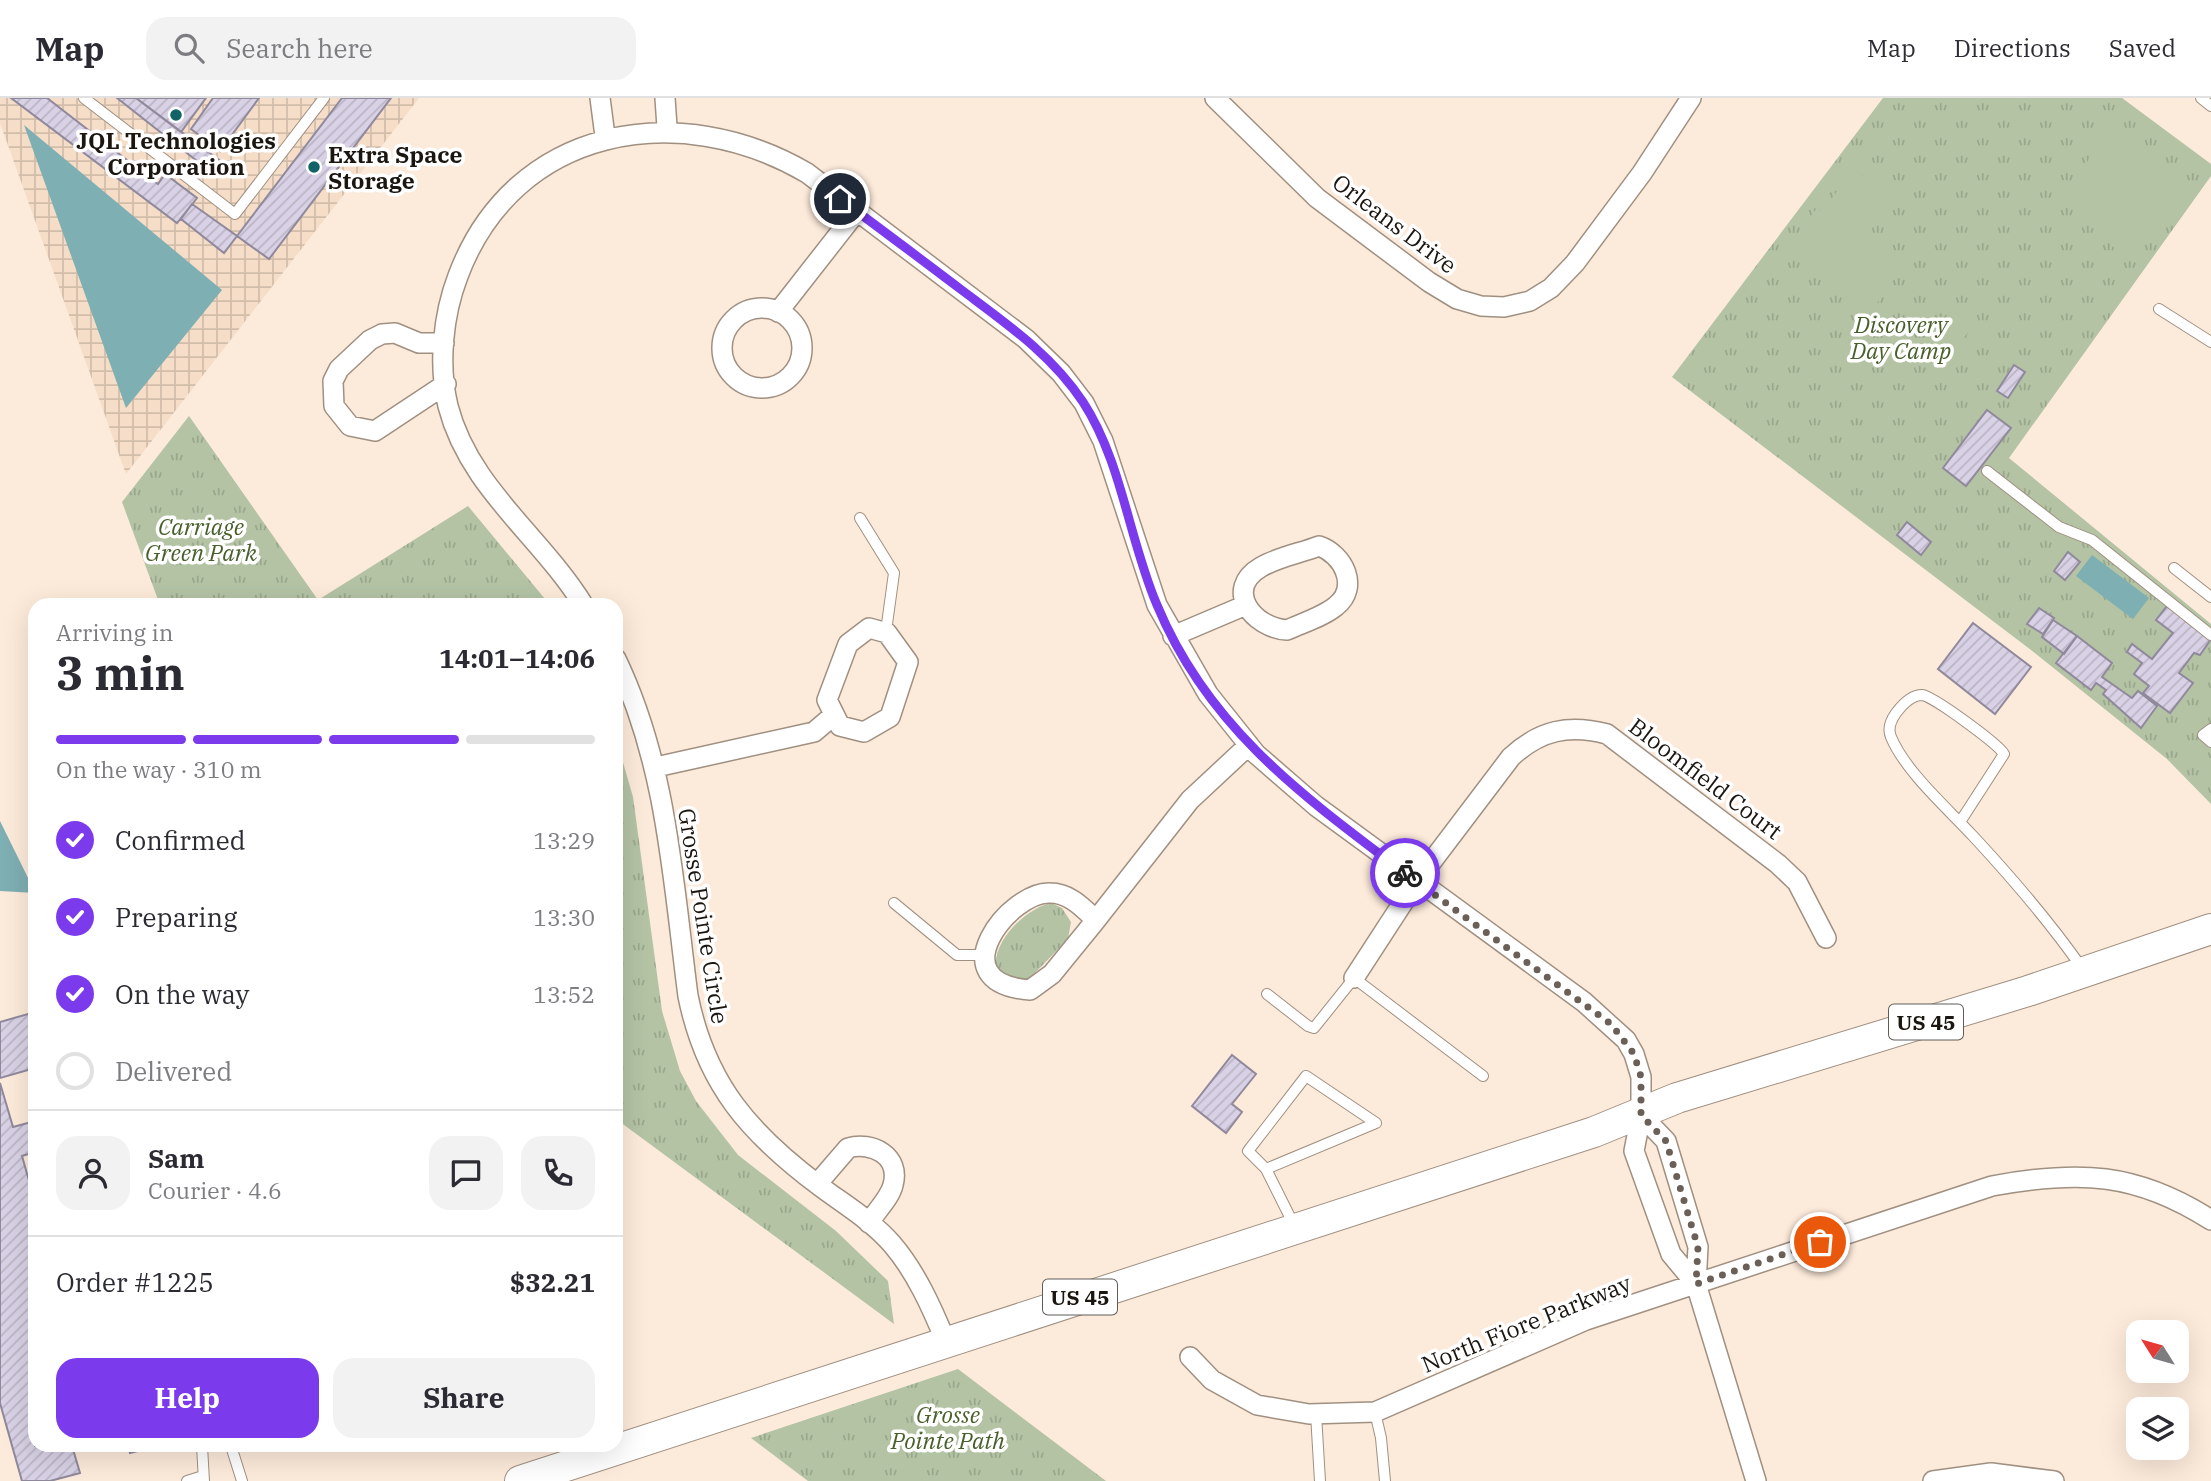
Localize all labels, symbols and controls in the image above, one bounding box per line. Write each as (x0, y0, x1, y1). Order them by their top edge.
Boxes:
search box (146, 17, 636, 80)
text: Map (35, 27, 104, 70)
icon: search (170, 29, 208, 67)
text: Search here (226, 31, 373, 65)
text: Map (1867, 32, 1916, 64)
text: Directions (1954, 32, 2071, 64)
text: Saved (2109, 32, 2176, 64)
marker: JQL Technologies Corporation (168, 107, 184, 123)
place label: JQL Technologies Corporation (76, 125, 276, 181)
place label: Extra Space Storage (328, 139, 463, 195)
marker: Extra Space Storage (306, 159, 322, 175)
street label: Orleans Drive (1327, 166, 1463, 280)
pin (810, 169, 870, 229)
icon: home (821, 180, 859, 218)
park label: Discovery Day Camp (1850, 309, 1951, 365)
park label: Carriage Green Park (145, 511, 258, 567)
text: Arriving in (56, 617, 173, 647)
text: 14:01–14:06 (439, 641, 595, 675)
text: 3 min (56, 643, 185, 703)
street label: Bloomfield Court (1624, 711, 1788, 845)
text: On the way · 310 m (56, 754, 262, 784)
street label: Grosse Pointe Circle (672, 806, 736, 1026)
icon: check (56, 821, 94, 859)
text: Confirmed (115, 823, 246, 857)
text: 13:29 (533, 825, 595, 855)
courier (1370, 838, 1440, 908)
icon: bike (1386, 854, 1424, 892)
icon: check (56, 898, 94, 936)
text: Preparing (115, 900, 237, 934)
text: 13:30 (533, 902, 595, 932)
icon: check (56, 975, 94, 1013)
text: On the way (115, 977, 249, 1011)
text: 13:52 (533, 979, 595, 1009)
road number: US 45 (1889, 1004, 1963, 1040)
text: Delivered (115, 1054, 232, 1088)
button: person (56, 1136, 130, 1210)
button: chat (429, 1136, 503, 1210)
button: phone (521, 1136, 595, 1210)
text: Sam (148, 1141, 204, 1175)
text: Courier · 4.6 (148, 1175, 282, 1205)
pin (1790, 1212, 1850, 1272)
icon: bag (1801, 1223, 1839, 1261)
text: Order #1225 (56, 1265, 214, 1299)
text: $32.21 (510, 1265, 595, 1299)
street label: North Fiore Parkway (1417, 1267, 1636, 1379)
road number: US 45 (1043, 1280, 1117, 1314)
north arrow (2126, 1320, 2189, 1382)
map controls (2126, 1320, 2189, 1460)
button: Help (56, 1358, 319, 1438)
button: Share (333, 1358, 595, 1438)
button: layers (2126, 1397, 2189, 1460)
park label: Grosse Pointe Path (890, 1399, 1005, 1455)

